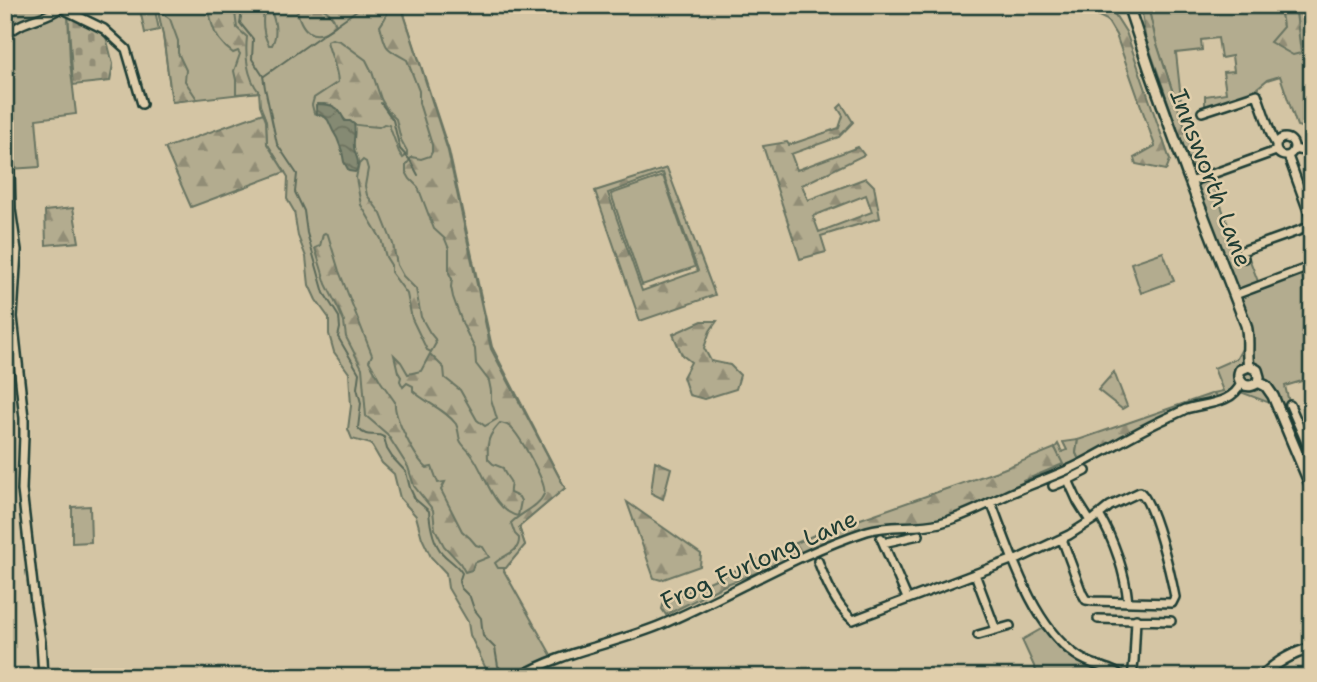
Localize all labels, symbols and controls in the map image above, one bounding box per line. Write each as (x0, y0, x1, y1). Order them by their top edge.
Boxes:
street label: Innsworth Lane (1162, 84, 1260, 272)
street label: Frog Furlong Lane (656, 502, 862, 618)

